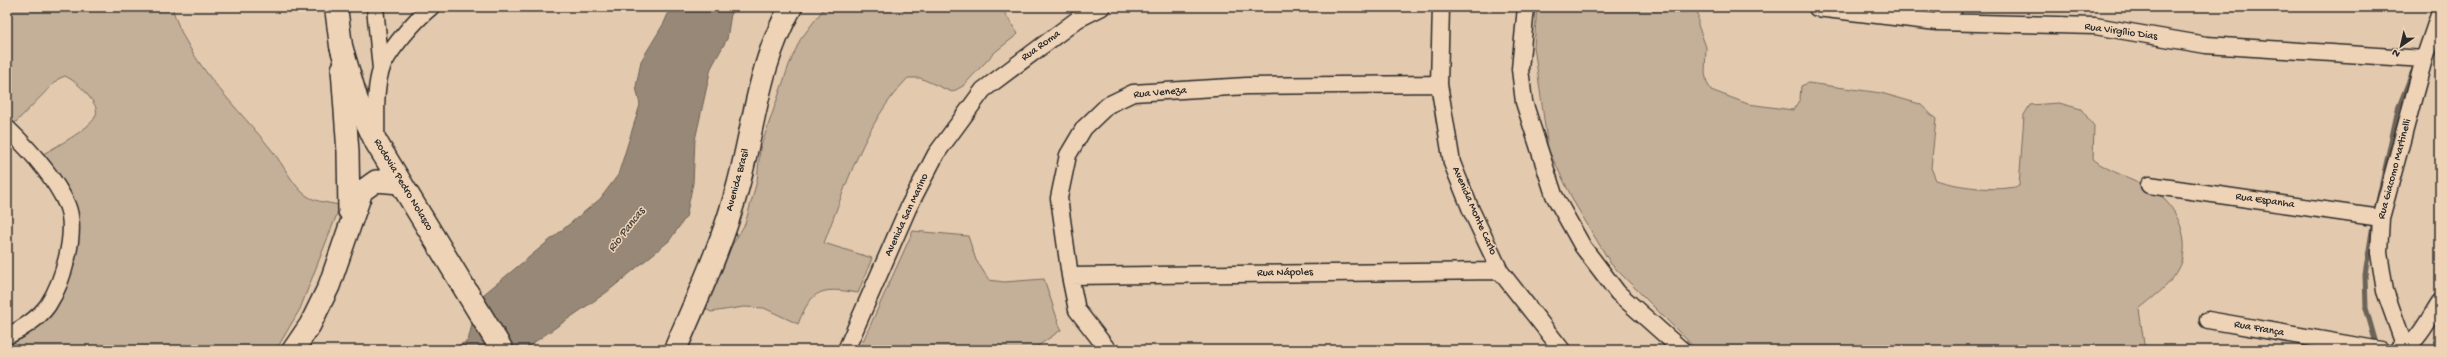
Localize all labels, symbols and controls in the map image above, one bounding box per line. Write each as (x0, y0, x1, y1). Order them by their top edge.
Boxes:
street label: Rua Virgílio Dias (2084, 21, 2159, 43)
north arrow (2381, 26, 2421, 66)
street label: Rua Roma (1019, 27, 1063, 64)
text: N (2390, 46, 2403, 60)
street label: Rua Veneza (1133, 85, 1188, 101)
street label: Rua Giacomo Martinelli (2376, 118, 2414, 220)
street label: Rodovia Pedro Nolasco (371, 137, 435, 233)
street label: Avenida Brasil (724, 147, 752, 213)
street label: Avenida Monte Carlo (1449, 165, 1499, 257)
street label: Avenida San Marino (883, 172, 932, 258)
street label: Rua Espanha (2235, 191, 2296, 211)
water label: Rio Pancas (605, 204, 650, 255)
street label: Rua Nápoles (1257, 266, 1314, 279)
street label: Rua França (2233, 319, 2286, 339)

